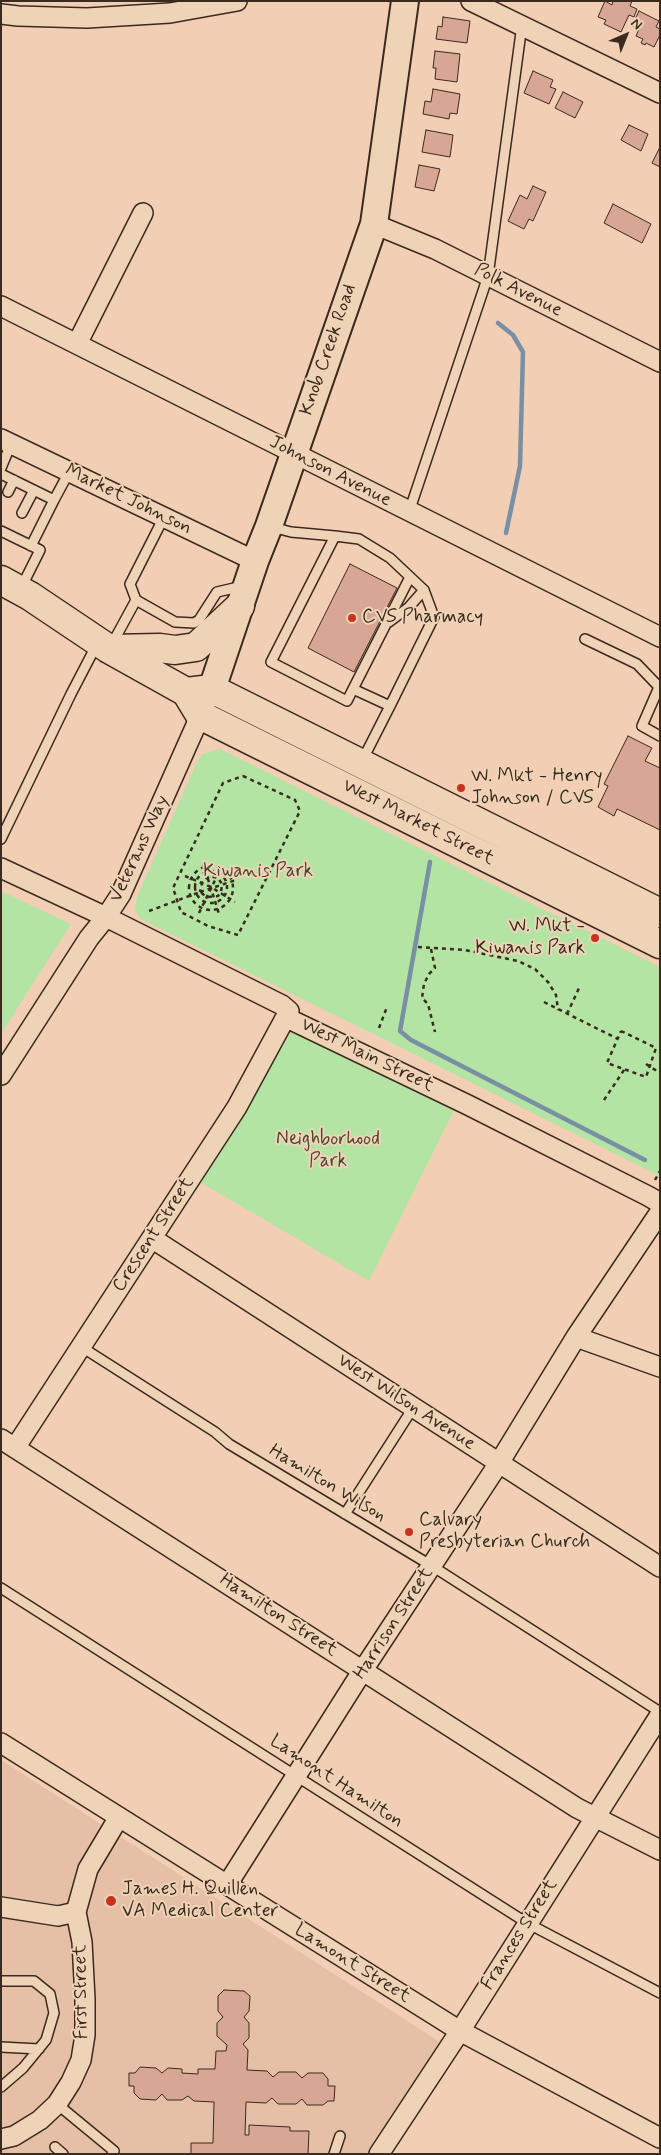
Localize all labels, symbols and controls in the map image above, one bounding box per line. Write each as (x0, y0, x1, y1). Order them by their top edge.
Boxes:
north arrow (601, 10, 651, 60)
text: N (627, 14, 646, 34)
street label: Polk Avenue (470, 259, 566, 323)
street label: Knob Creek Road (296, 281, 362, 419)
street label: Johnson Avenue (265, 431, 395, 513)
street label: Market Johnson (61, 460, 195, 540)
place label: CVS Pharmacy (362, 607, 483, 629)
marker: CVS Pharmacy (346, 612, 358, 624)
place label: W. Mkt - Henry Johnson / CVS (471, 766, 602, 810)
street label: West Market Street (338, 775, 498, 871)
marker: W. Mkt - Henry Johnson / CVS (455, 782, 467, 794)
street label: Veterans Way (105, 792, 175, 906)
park label: Kiwanis Park (203, 861, 313, 883)
place label: W. Mkt - Kiwanis Park (475, 916, 585, 960)
marker: W. Mkt - Kiwanis Park (589, 932, 601, 944)
street label: West Main Street (297, 1014, 437, 1098)
park label: Neighborhood Park (276, 1129, 380, 1173)
street label: Crescent Street (108, 1173, 200, 1297)
street label: West Wilson Avenue (333, 1350, 479, 1456)
street label: Hamilton Wilson (264, 1440, 390, 1528)
place label: Calvary Presbyterian Church (419, 1510, 590, 1554)
marker: Calvary Presbyterian Church (403, 1526, 415, 1538)
street label: Harrison Street (349, 1564, 439, 1684)
street label: Hamilton Street (215, 1569, 341, 1663)
street label: Lamont Hamilton (265, 1730, 407, 1834)
street label: Frances Street (477, 1875, 563, 1995)
place label: James H. Quillen VA Medical Center (122, 1879, 279, 1923)
marker: James H. Quillen VA Medical Center (104, 1894, 118, 1908)
street label: Lamont Street (290, 1919, 414, 2009)
street label: First Street (70, 1944, 94, 2040)

